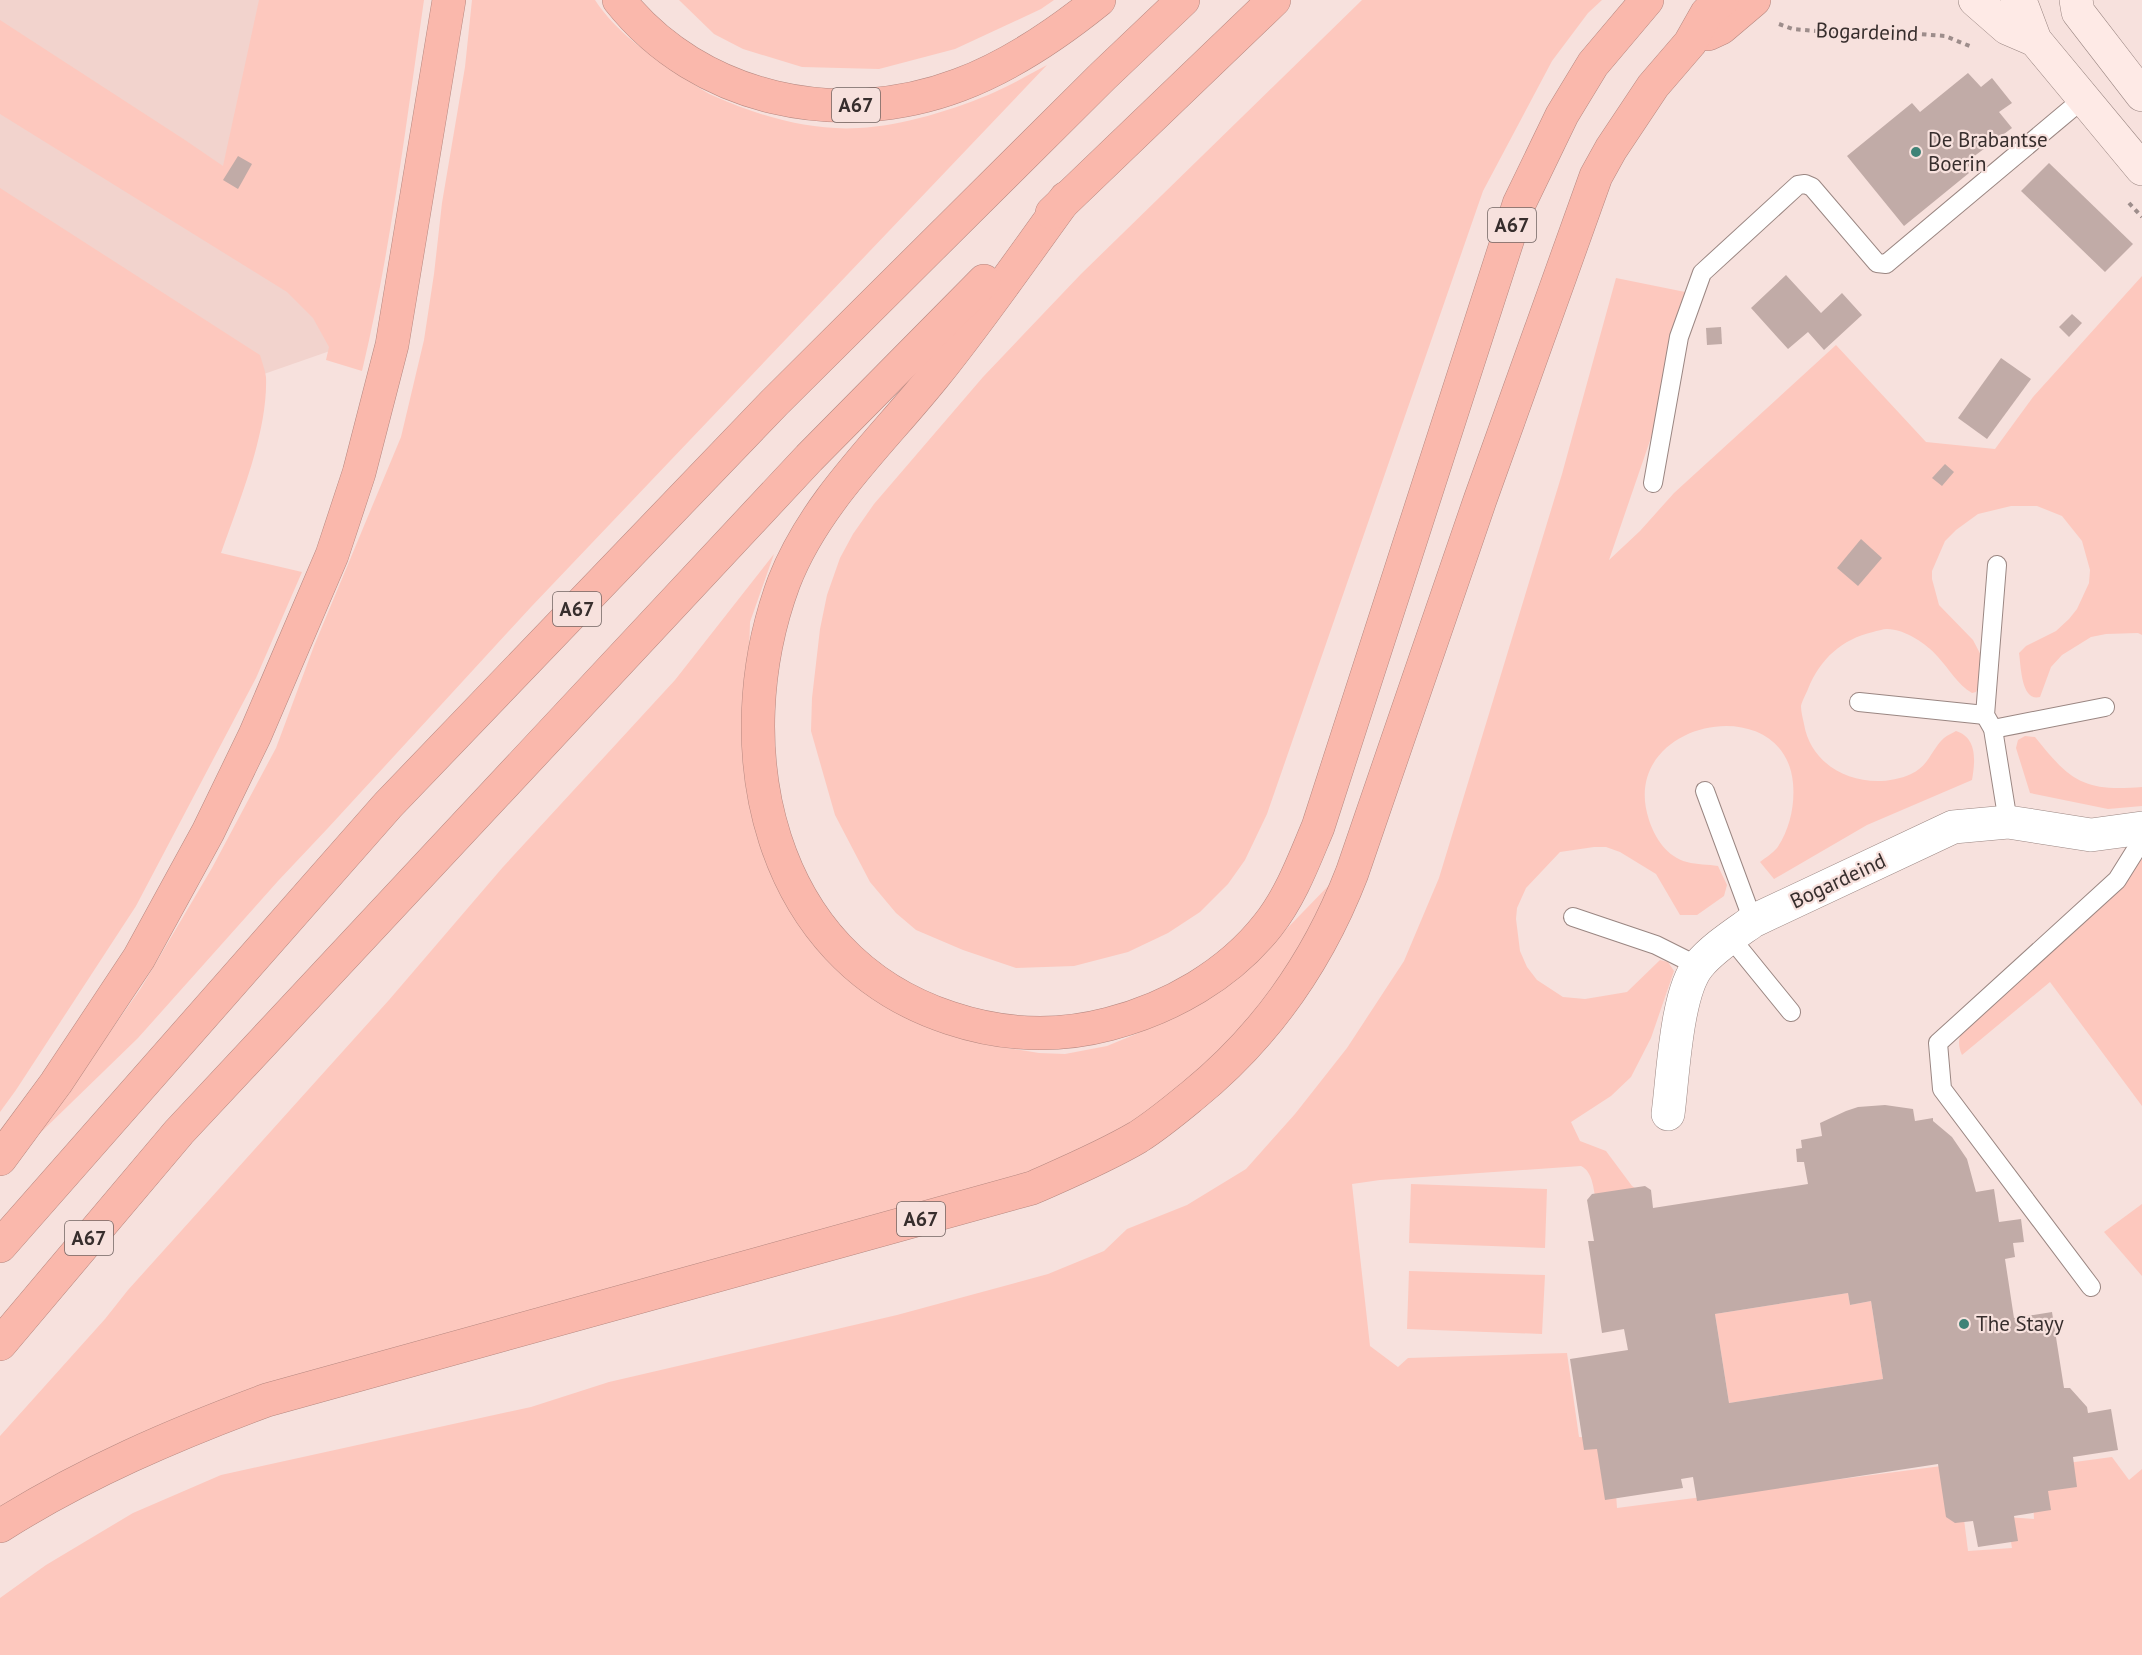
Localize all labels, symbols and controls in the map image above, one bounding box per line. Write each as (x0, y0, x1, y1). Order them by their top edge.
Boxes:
street label: Bogardeind (1815, 16, 1919, 47)
road number: A67 (832, 88, 880, 122)
place label: De Brabantse Boerin (1928, 126, 2048, 177)
marker: De Brabantse Boerin (1909, 145, 1923, 159)
road number: A67 (1488, 208, 1536, 242)
road number: A67 (553, 592, 601, 626)
street label: Bogardeind (1786, 847, 1890, 914)
road number: A67 (897, 1202, 945, 1236)
road number: A67 (65, 1221, 113, 1255)
place label: The Stayy (1976, 1310, 2064, 1337)
marker: The Stayy (1957, 1317, 1971, 1331)

